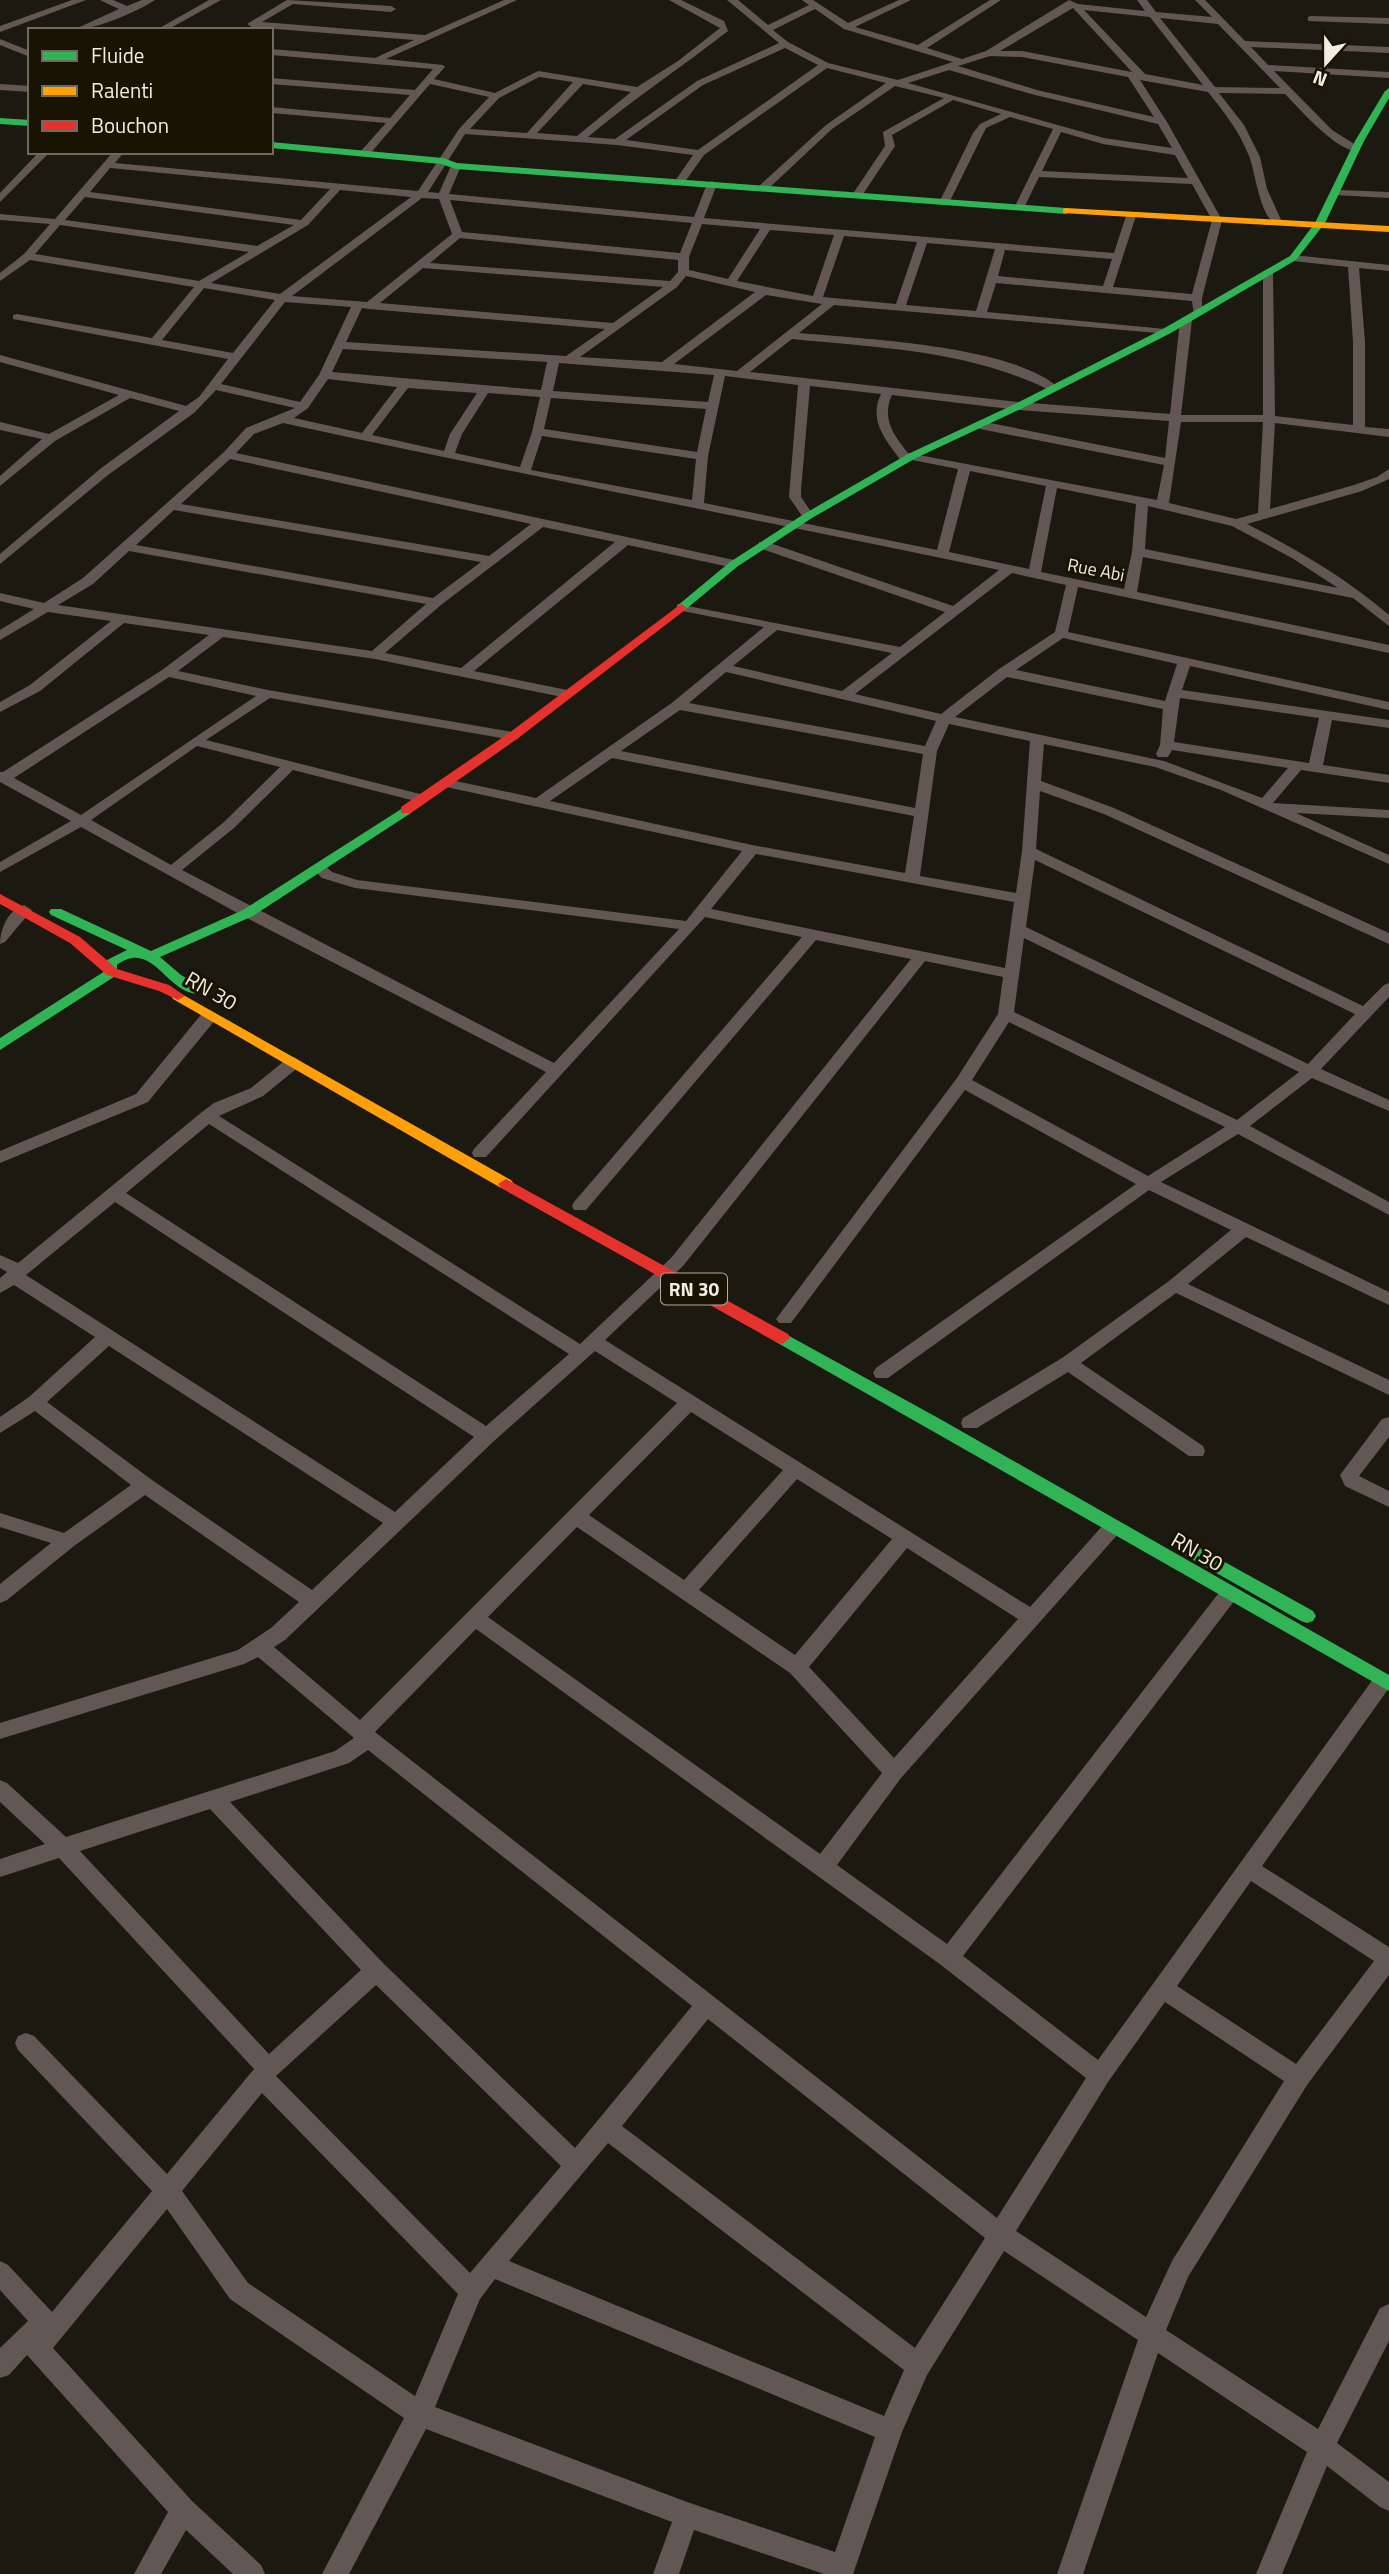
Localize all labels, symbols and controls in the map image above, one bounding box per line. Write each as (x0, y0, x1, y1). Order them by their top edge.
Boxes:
legend (28, 28, 273, 154)
north arrow (1291, 28, 1361, 98)
text: Fluide (91, 39, 144, 71)
text: N (1308, 63, 1331, 95)
text: Ralenti (91, 74, 153, 106)
text: Bouchon (91, 109, 169, 141)
street label: Rue Abi (1065, 551, 1127, 588)
street label: RN 30 (180, 962, 243, 1018)
road number: RN 30 (661, 1274, 727, 1304)
street label: RN 30 (1166, 1523, 1229, 1579)

